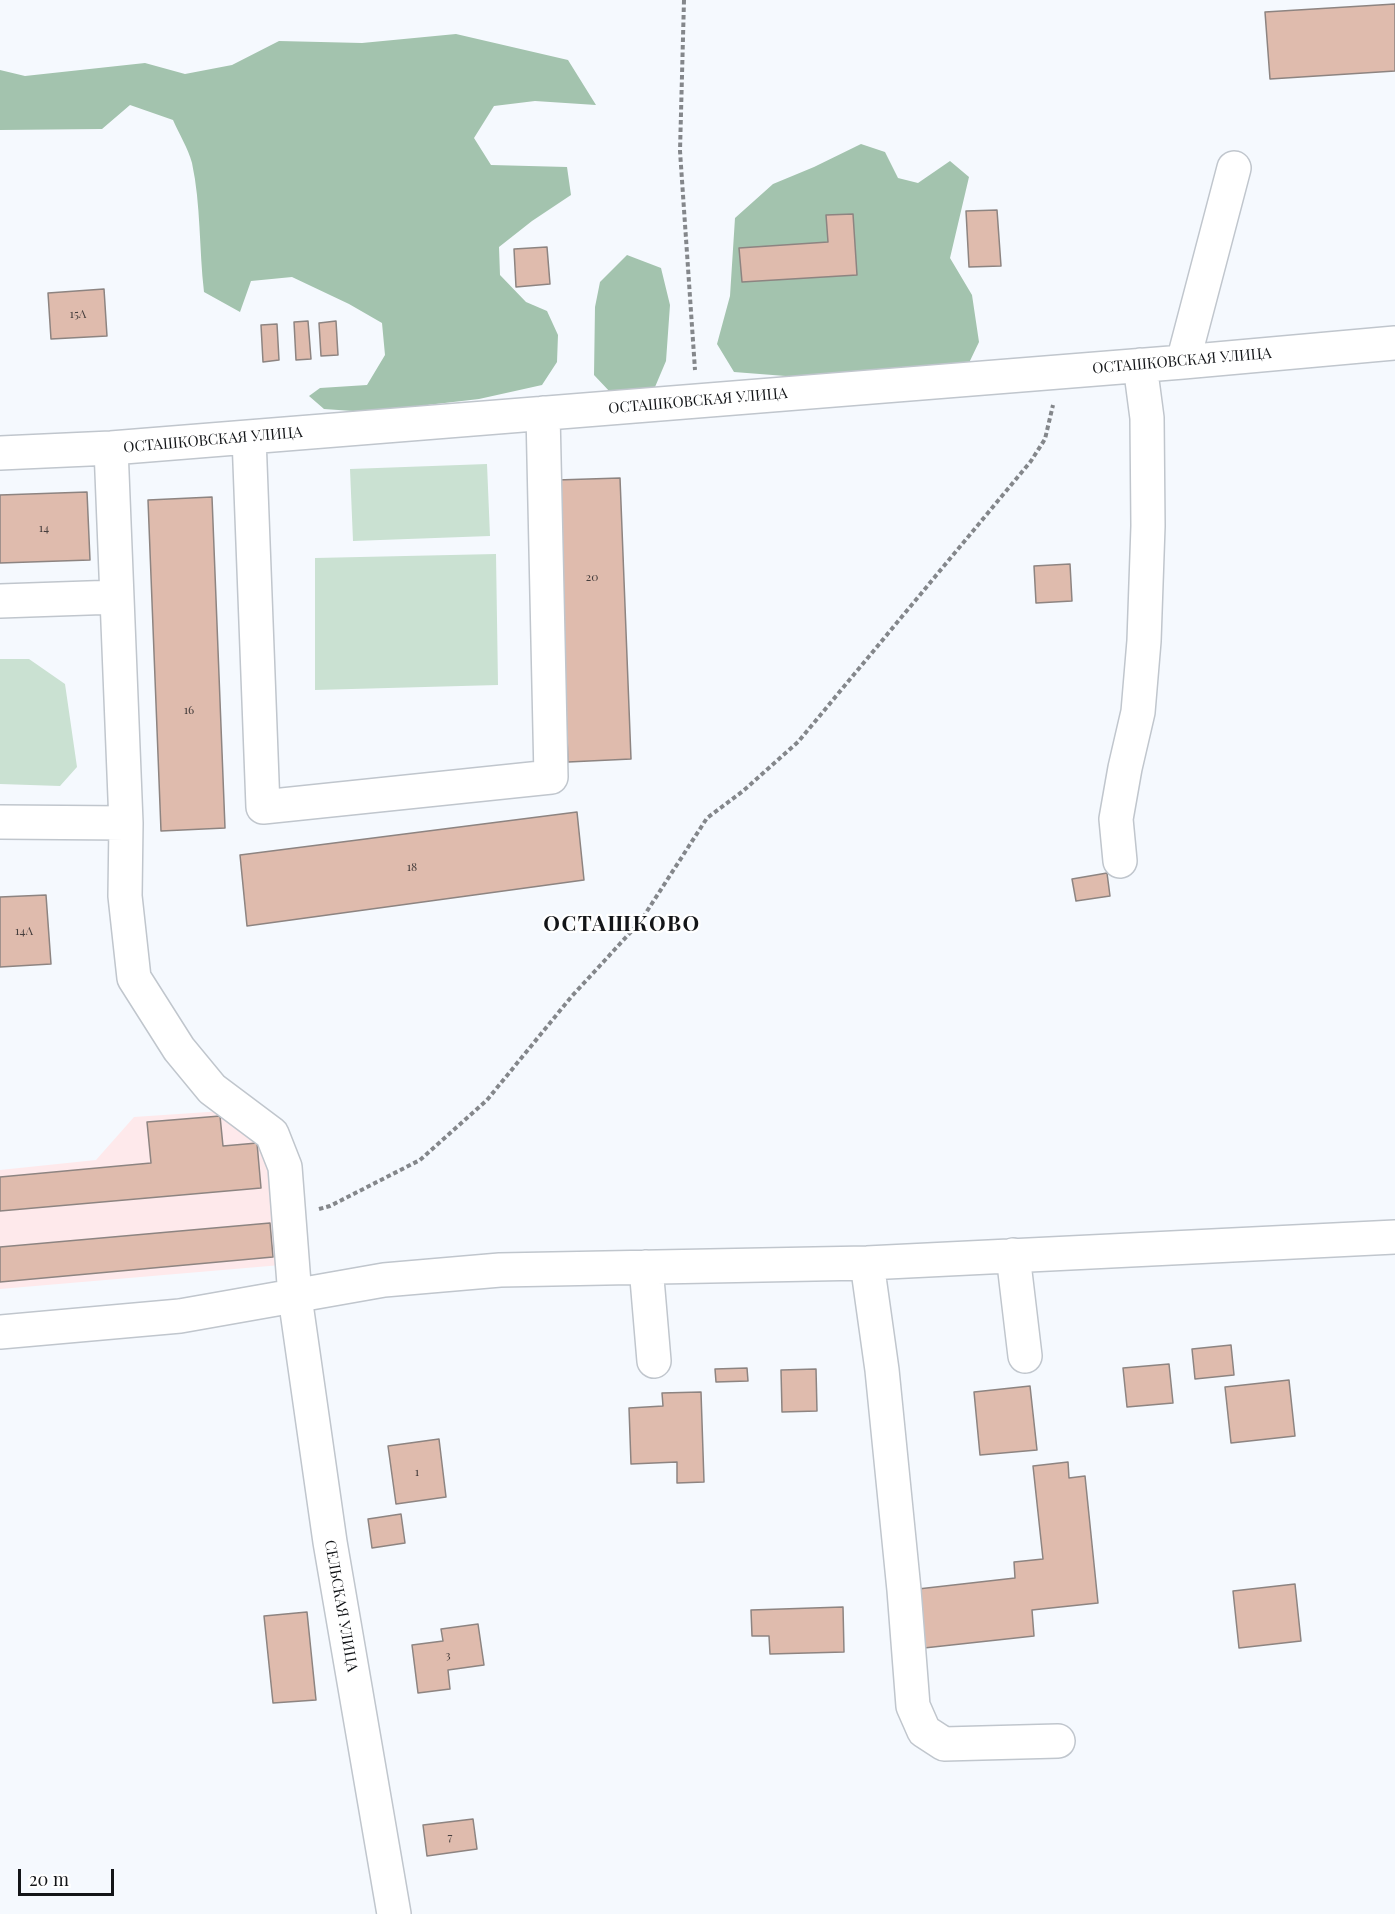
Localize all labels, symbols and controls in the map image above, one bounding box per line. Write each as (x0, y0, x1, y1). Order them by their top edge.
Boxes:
house number: 15А (70, 307, 86, 321)
street label: ОСТАШКОВСКАЯ УЛИЦА (1092, 344, 1272, 378)
street label: ОСТАШКОВСКАЯ УЛИЦА (608, 384, 788, 418)
street label: ОСТАШКОВСКАЯ УЛИЦА (123, 423, 303, 457)
house number: 14 (39, 521, 49, 535)
house number: 20 (586, 570, 598, 584)
house number: 16 (184, 703, 194, 717)
house number: 18 (407, 860, 417, 874)
district label: ОСТАШКОВО (543, 911, 701, 937)
house number: 14А (15, 924, 33, 938)
house number: 1 (415, 1465, 419, 1479)
street label: СЕЛЬСКАЯ УЛИЦА (321, 1539, 361, 1673)
house number: 3 (445, 1648, 451, 1662)
house number: 7 (448, 1830, 452, 1844)
scale bar (21, 1857, 117, 1895)
text: 20 m (29, 1867, 69, 1891)

